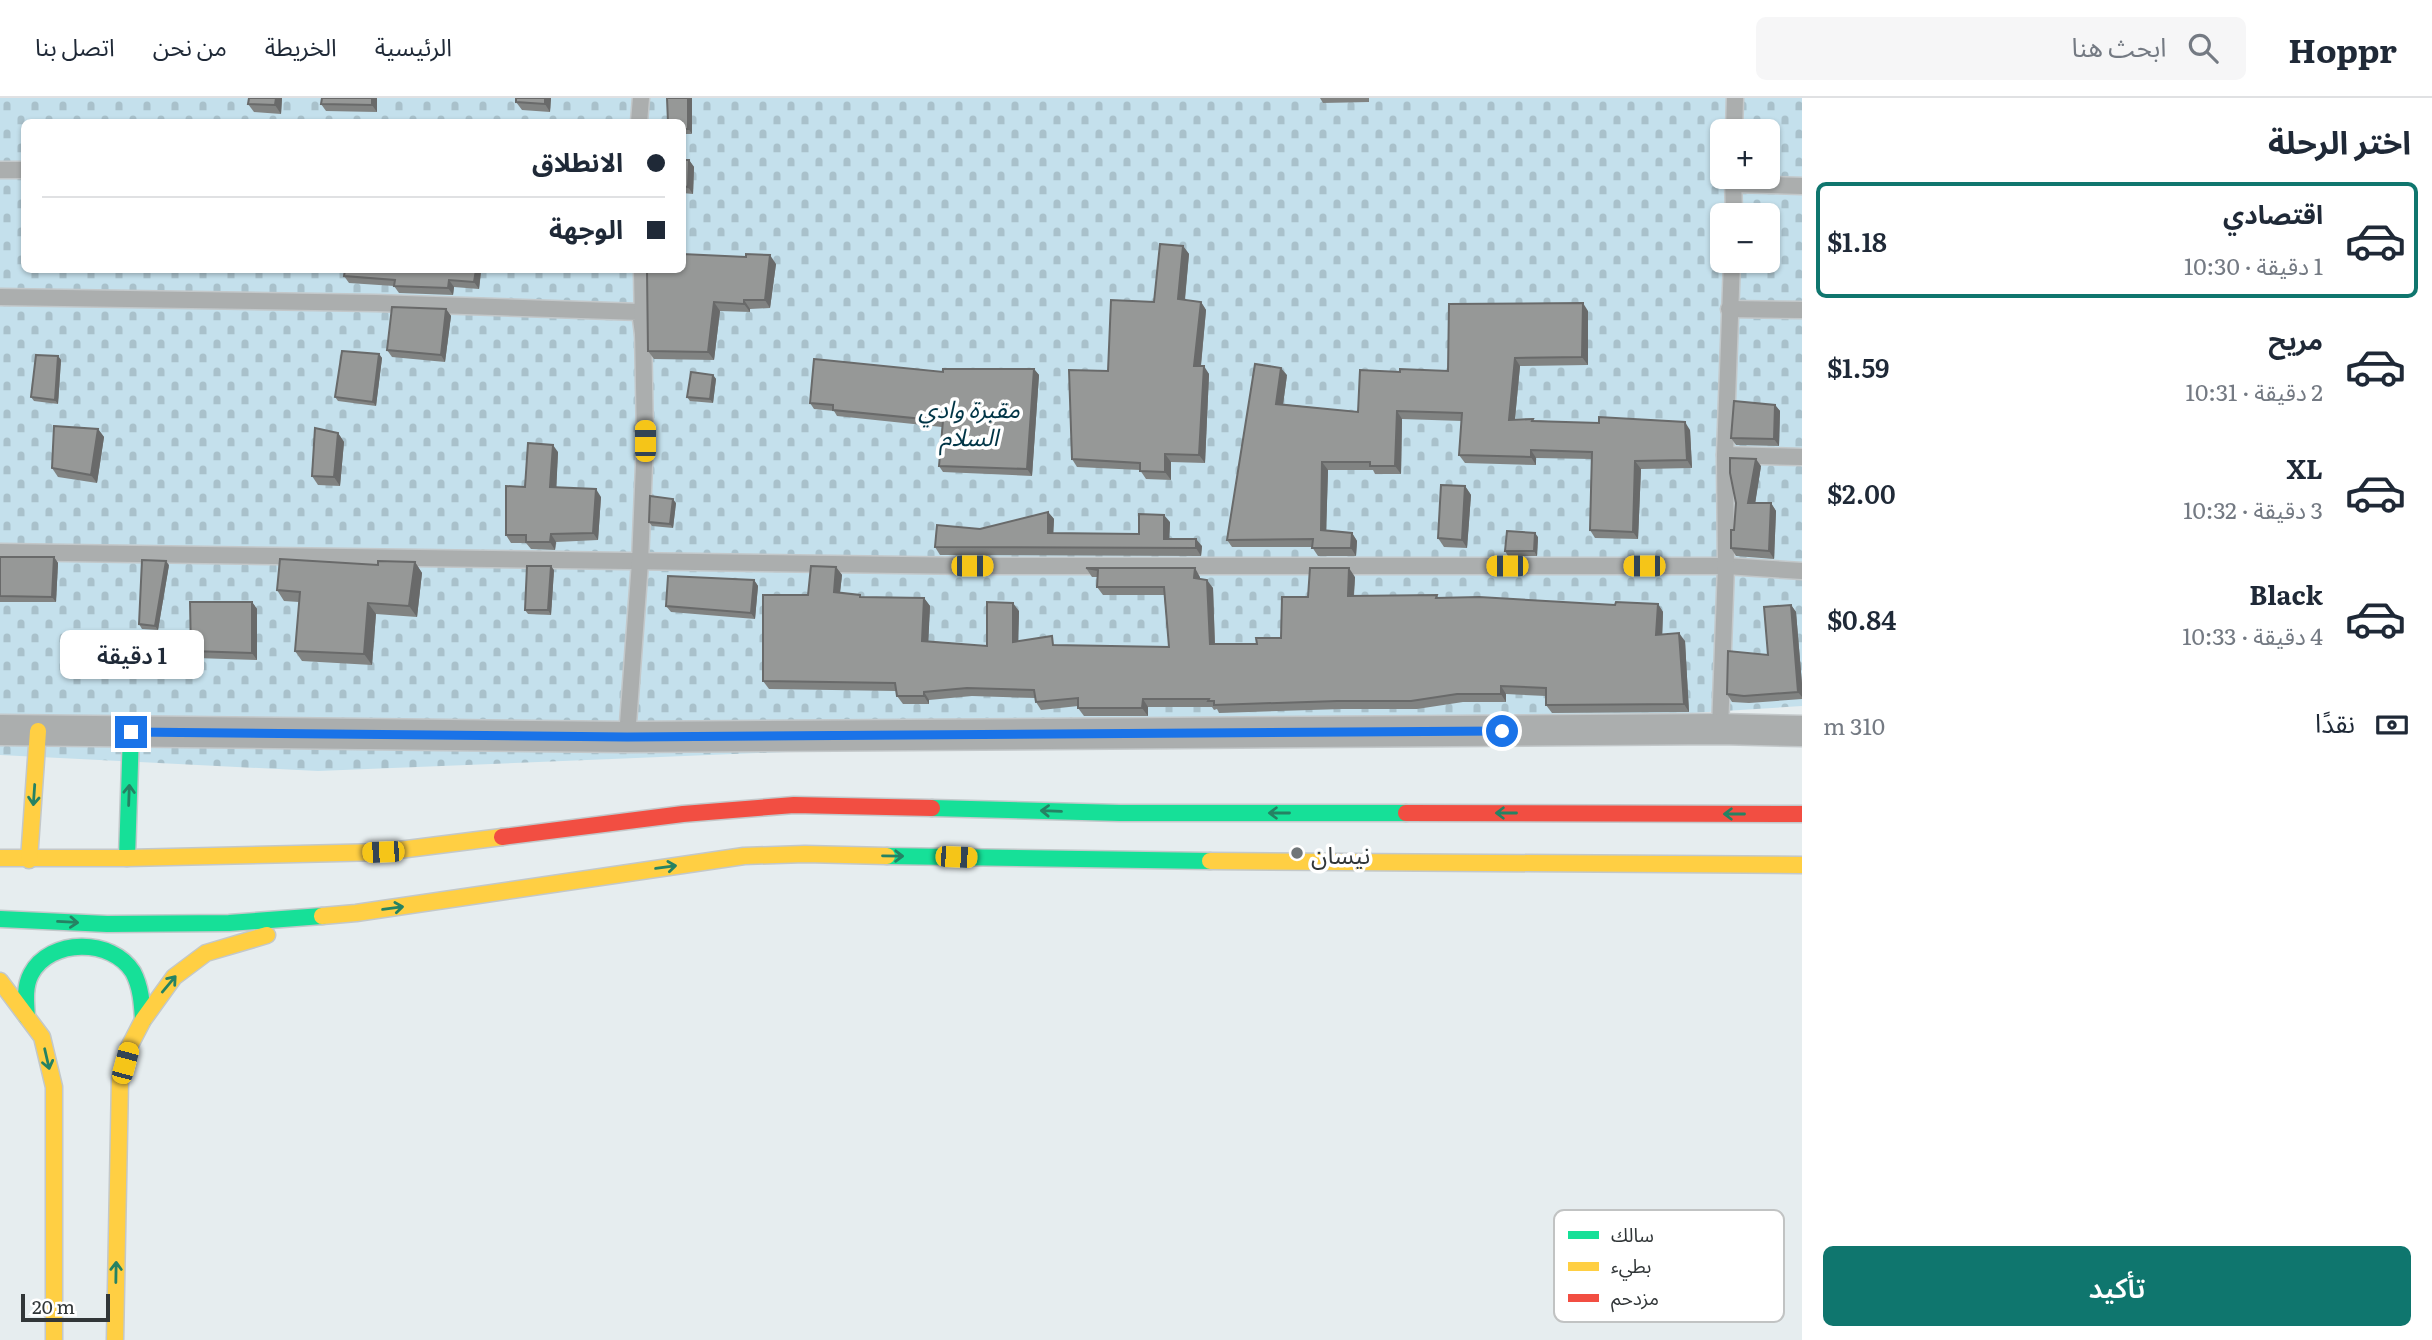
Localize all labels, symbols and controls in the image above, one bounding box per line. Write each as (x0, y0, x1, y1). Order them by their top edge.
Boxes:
search box (1756, 17, 2246, 80)
text: Hoppr (2288, 24, 2397, 73)
text: ابحث هنا (2072, 26, 2166, 65)
text: اتصل بنا (35, 28, 115, 63)
text: من نحن (153, 28, 227, 63)
text: الخريطة (265, 28, 337, 63)
text: الرئيسية (375, 28, 452, 63)
icon: search (2184, 29, 2222, 67)
text: اختر الرحلة (2268, 116, 2411, 164)
map controls (1710, 119, 1780, 273)
button: + (1710, 119, 1780, 189)
text: الانطلاق (532, 141, 623, 180)
text: اقتصادي (2223, 193, 2323, 232)
button: − (1710, 203, 1780, 273)
text: الوجهة (549, 208, 623, 247)
icon: car (2344, 209, 2407, 272)
text: $1.18 (1827, 221, 1887, 260)
text: 1 دقيقة · 10:30 (2184, 248, 2323, 282)
text: مريح (2268, 319, 2323, 358)
icon: car (2344, 335, 2407, 398)
text: $1.59 (1827, 347, 1889, 386)
text: 2 دقيقة · 10:31 (2186, 374, 2323, 408)
park label: مقبرة وادي السلام (918, 390, 1020, 456)
car (635, 420, 656, 462)
text: XL (2286, 448, 2323, 487)
icon: car (2344, 461, 2407, 524)
text: $2.00 (1827, 473, 1896, 512)
text: 3 دقيقة · 10:32 (2183, 492, 2323, 526)
car (952, 556, 994, 577)
car (1487, 556, 1529, 577)
car (1624, 556, 1666, 577)
text: Black (2249, 574, 2323, 613)
icon: car (2344, 587, 2407, 650)
text: $0.84 (1827, 599, 1896, 638)
text: 4 دقيقة · 10:33 (2182, 618, 2323, 652)
callout: 1 دقيقة (59, 630, 203, 680)
text: 1 دقيقة (97, 637, 167, 671)
text: نقدًا (2315, 702, 2355, 741)
icon: cash (2373, 706, 2411, 744)
text: 310 m (1823, 708, 1885, 742)
route start (1486, 715, 1518, 747)
route end (115, 716, 147, 748)
one-way arrow (27, 784, 40, 807)
one-way arrow (123, 784, 136, 807)
one-way arrow (1040, 804, 1063, 817)
one-way arrow (1268, 806, 1291, 820)
one-way arrow (1495, 806, 1518, 820)
one-way arrow (1723, 807, 1746, 821)
place label: نيسان (1311, 836, 1370, 871)
car (362, 841, 405, 863)
marker: نيسان (1289, 845, 1305, 861)
car (935, 846, 978, 868)
one-way arrow (881, 849, 904, 862)
one-way arrow (654, 860, 677, 873)
one-way arrow (381, 901, 404, 914)
one-way arrow (56, 916, 79, 929)
one-way arrow (161, 975, 177, 993)
car (110, 1040, 141, 1086)
one-way arrow (41, 1047, 55, 1070)
legend (1554, 1210, 1784, 1322)
text: سالك (1611, 1220, 1654, 1248)
button: تأكيد (1823, 1246, 2411, 1326)
text: بطيء (1611, 1251, 1651, 1281)
one-way arrow (110, 1261, 123, 1284)
text: مزدحم (1611, 1283, 1659, 1313)
scale bar (21, 1291, 110, 1323)
text: 20 m (32, 1292, 75, 1320)

